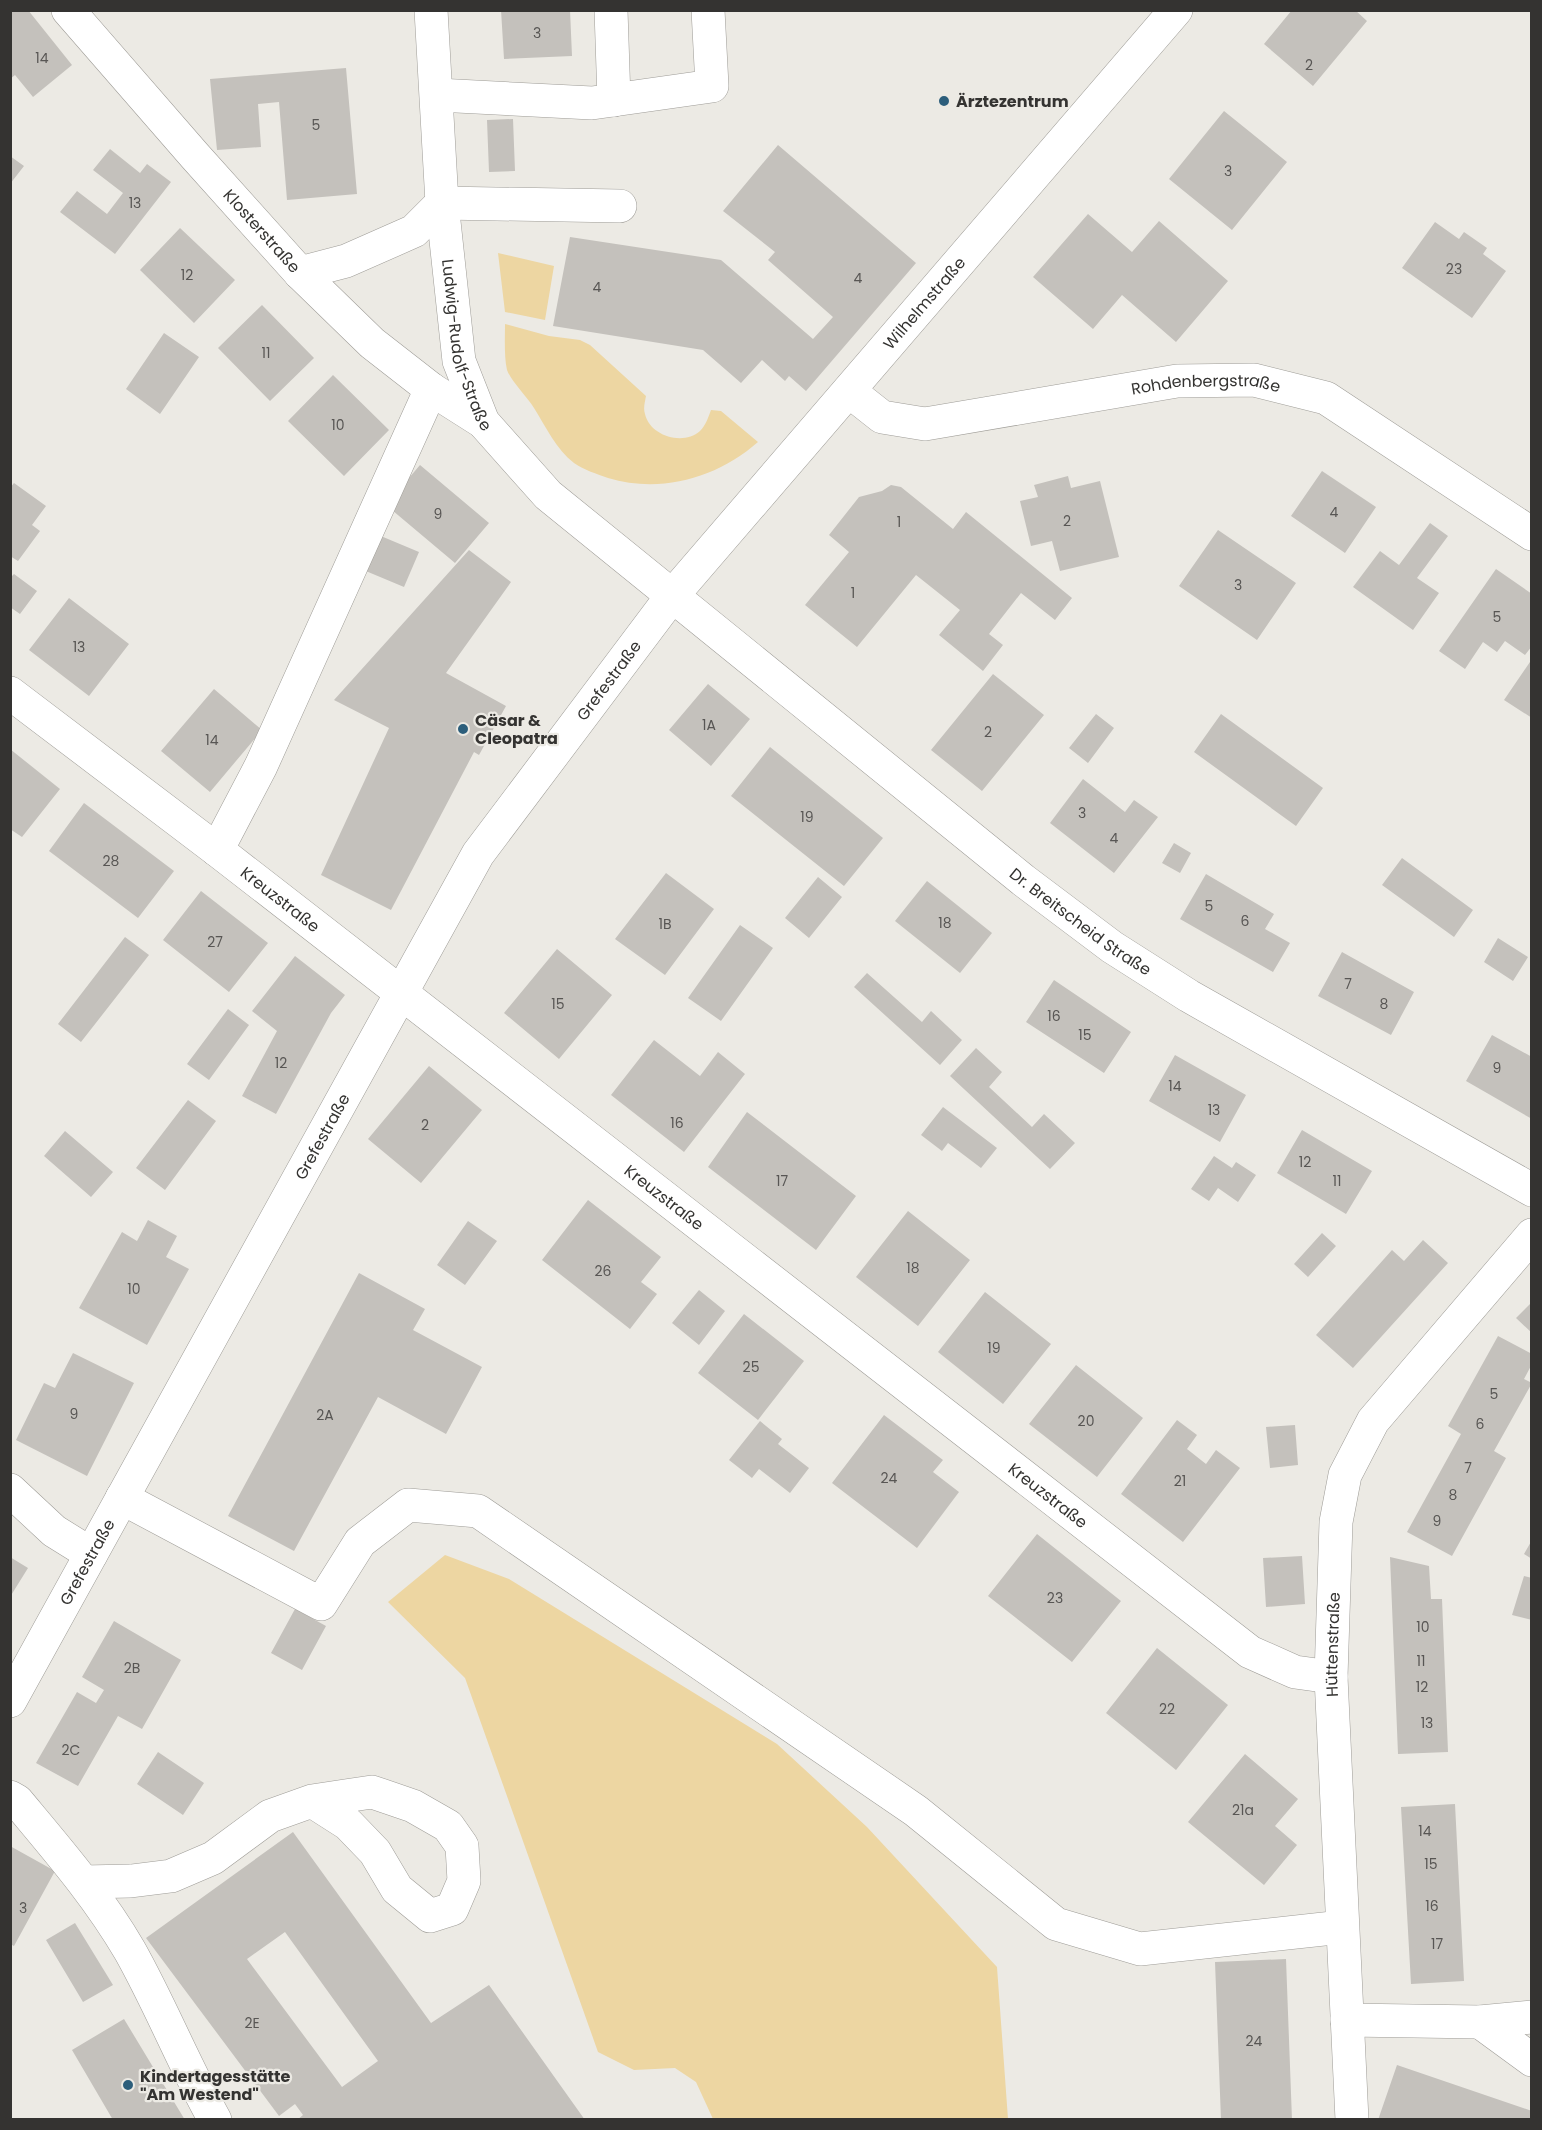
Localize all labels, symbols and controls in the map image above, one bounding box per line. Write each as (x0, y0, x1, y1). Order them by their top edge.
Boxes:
house number: 3 (533, 23, 541, 43)
house number: 14 (35, 48, 49, 68)
house number: 2 (1305, 55, 1313, 75)
place label: Ärztezentrum (956, 90, 1069, 113)
marker: Ärztezentrum (937, 94, 951, 108)
house number: 5 (312, 115, 320, 135)
house number: 3 (1224, 161, 1232, 181)
street label: Klosterstraße (218, 184, 306, 278)
house number: 13 (129, 193, 141, 213)
street label: Wilhelmstraße (878, 252, 971, 355)
street label: Ludwig-Rudolf-Straße (436, 258, 497, 436)
house number: 23 (1446, 259, 1462, 279)
house number: 12 (181, 265, 193, 285)
house number: 4 (854, 268, 863, 288)
house number: 4 (593, 277, 602, 297)
house number: 11 (262, 343, 270, 363)
street label: Rohdenbergstraße (1129, 368, 1283, 401)
house number: 10 (331, 415, 345, 435)
house number: 4 (1330, 502, 1339, 522)
house number: 9 (434, 504, 442, 524)
house number: 2 (1063, 511, 1071, 531)
house number: 1 (897, 512, 901, 532)
house number: 3 (1234, 575, 1242, 595)
house number: 1 (851, 583, 855, 603)
house number: 5 (1493, 607, 1501, 627)
street label: Grefestraße (571, 636, 647, 726)
house number: 13 (73, 637, 85, 657)
place label: Cäsar & Cleopatra (475, 709, 558, 750)
house number: 1A (702, 715, 716, 735)
marker: Cäsar & Cleopatra (456, 722, 470, 736)
house number: 2 (984, 722, 992, 742)
house number: 14 (205, 730, 219, 750)
house number: 3 (1078, 803, 1086, 823)
house number: 19 (800, 807, 814, 827)
house number: 4 (1110, 828, 1119, 848)
house number: 28 (103, 851, 120, 871)
street label: Kreuzstraße (236, 861, 325, 938)
street label: Dr. Breitscheid Straße (1004, 862, 1156, 981)
house number: 5 (1205, 896, 1213, 916)
house number: 6 (1241, 911, 1250, 931)
house number: 18 (938, 913, 952, 933)
house number: 1B (658, 914, 672, 934)
house number: 27 (207, 932, 223, 952)
house number: 7 (1344, 974, 1352, 994)
house number: 15 (551, 994, 565, 1014)
house number: 8 (1380, 994, 1389, 1014)
house number: 16 (1047, 1006, 1061, 1026)
house number: 15 (1078, 1025, 1092, 1045)
house number: 12 (275, 1053, 287, 1073)
house number: 9 (1493, 1058, 1501, 1078)
house number: 14 (1168, 1076, 1182, 1096)
street label: Grefestraße (289, 1089, 356, 1184)
house number: 13 (1208, 1100, 1220, 1120)
house number: 16 (670, 1113, 684, 1133)
house number: 2 (421, 1115, 429, 1135)
house number: 12 (1299, 1152, 1311, 1172)
street label: Kreuzstraße (619, 1159, 708, 1236)
house number: 17 (776, 1171, 788, 1191)
house number: 11 (1333, 1171, 1341, 1191)
house number: 18 (906, 1258, 920, 1278)
house number: 26 (595, 1261, 612, 1281)
house number: 10 (127, 1279, 141, 1299)
house number: 19 (987, 1338, 1001, 1358)
house number: 25 (743, 1357, 759, 1377)
house number: 5 (1490, 1384, 1498, 1404)
house number: 9 (70, 1404, 78, 1424)
house number: 2A (316, 1405, 334, 1425)
house number: 20 (1078, 1411, 1094, 1431)
house number: 6 (1476, 1414, 1485, 1434)
street label: Kreuzstraße (1003, 1457, 1092, 1534)
house number: 7 (1464, 1458, 1472, 1478)
house number: 24 (881, 1468, 898, 1488)
house number: 21 (1174, 1471, 1186, 1491)
house number: 8 (1449, 1485, 1458, 1505)
house number: 9 (1433, 1511, 1441, 1531)
street label: Grefestraße (54, 1515, 120, 1609)
house number: 23 (1047, 1588, 1063, 1608)
street label: Hüttenstraße (1320, 1592, 1346, 1697)
house number: 10 (1416, 1617, 1430, 1637)
house number: 11 (1417, 1651, 1425, 1671)
house number: 2B (124, 1658, 140, 1678)
house number: 12 (1416, 1677, 1428, 1697)
house number: 22 (1159, 1699, 1175, 1719)
house number: 13 (1421, 1713, 1433, 1733)
house number: 2C (62, 1740, 80, 1760)
house number: 21a (1232, 1800, 1254, 1820)
house number: 14 (1418, 1821, 1432, 1841)
house number: 15 (1424, 1854, 1438, 1874)
house number: 16 (1425, 1896, 1439, 1916)
house number: 3 (19, 1898, 27, 1918)
house number: 17 (1431, 1934, 1443, 1954)
house number: 2E (244, 2013, 260, 2033)
house number: 24 (1246, 2031, 1263, 2051)
place label: Kindertagesstätte "Am Westend" (140, 2065, 291, 2106)
marker: Kindertagesstätte "Am Westend" (121, 2078, 135, 2092)

